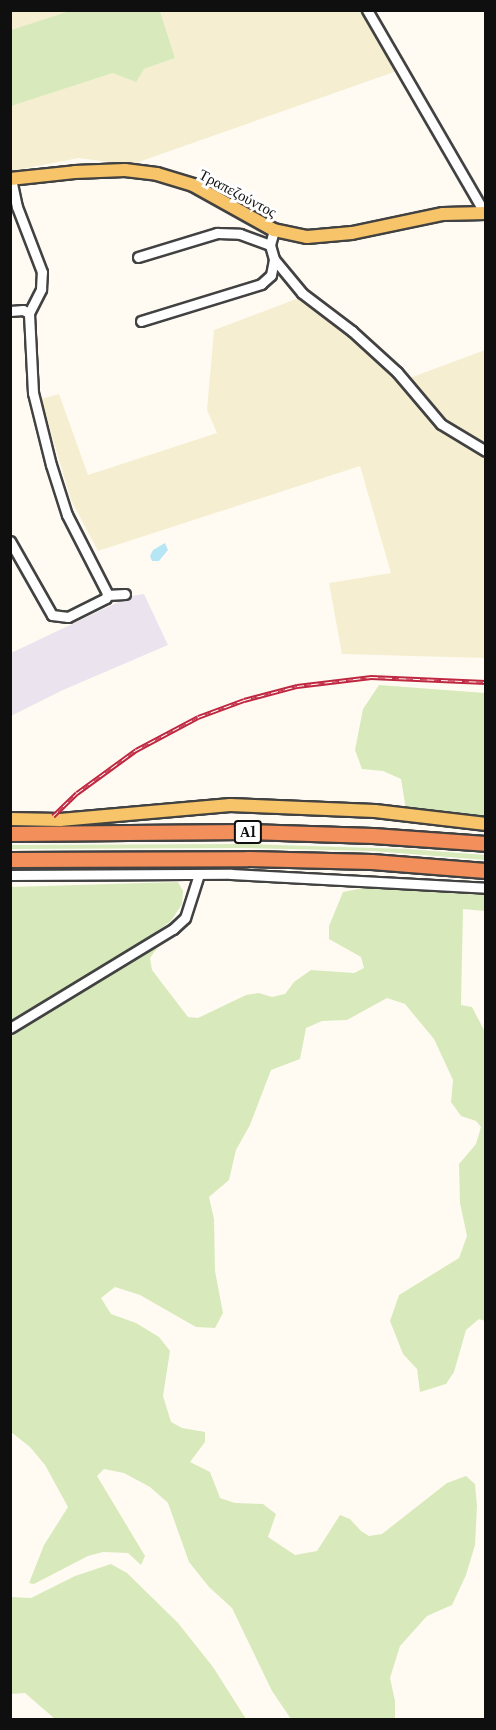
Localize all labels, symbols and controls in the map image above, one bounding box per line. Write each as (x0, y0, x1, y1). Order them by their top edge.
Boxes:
street label: Τραπεζούντος (196, 165, 280, 221)
road number: Α1 (233, 821, 263, 843)

